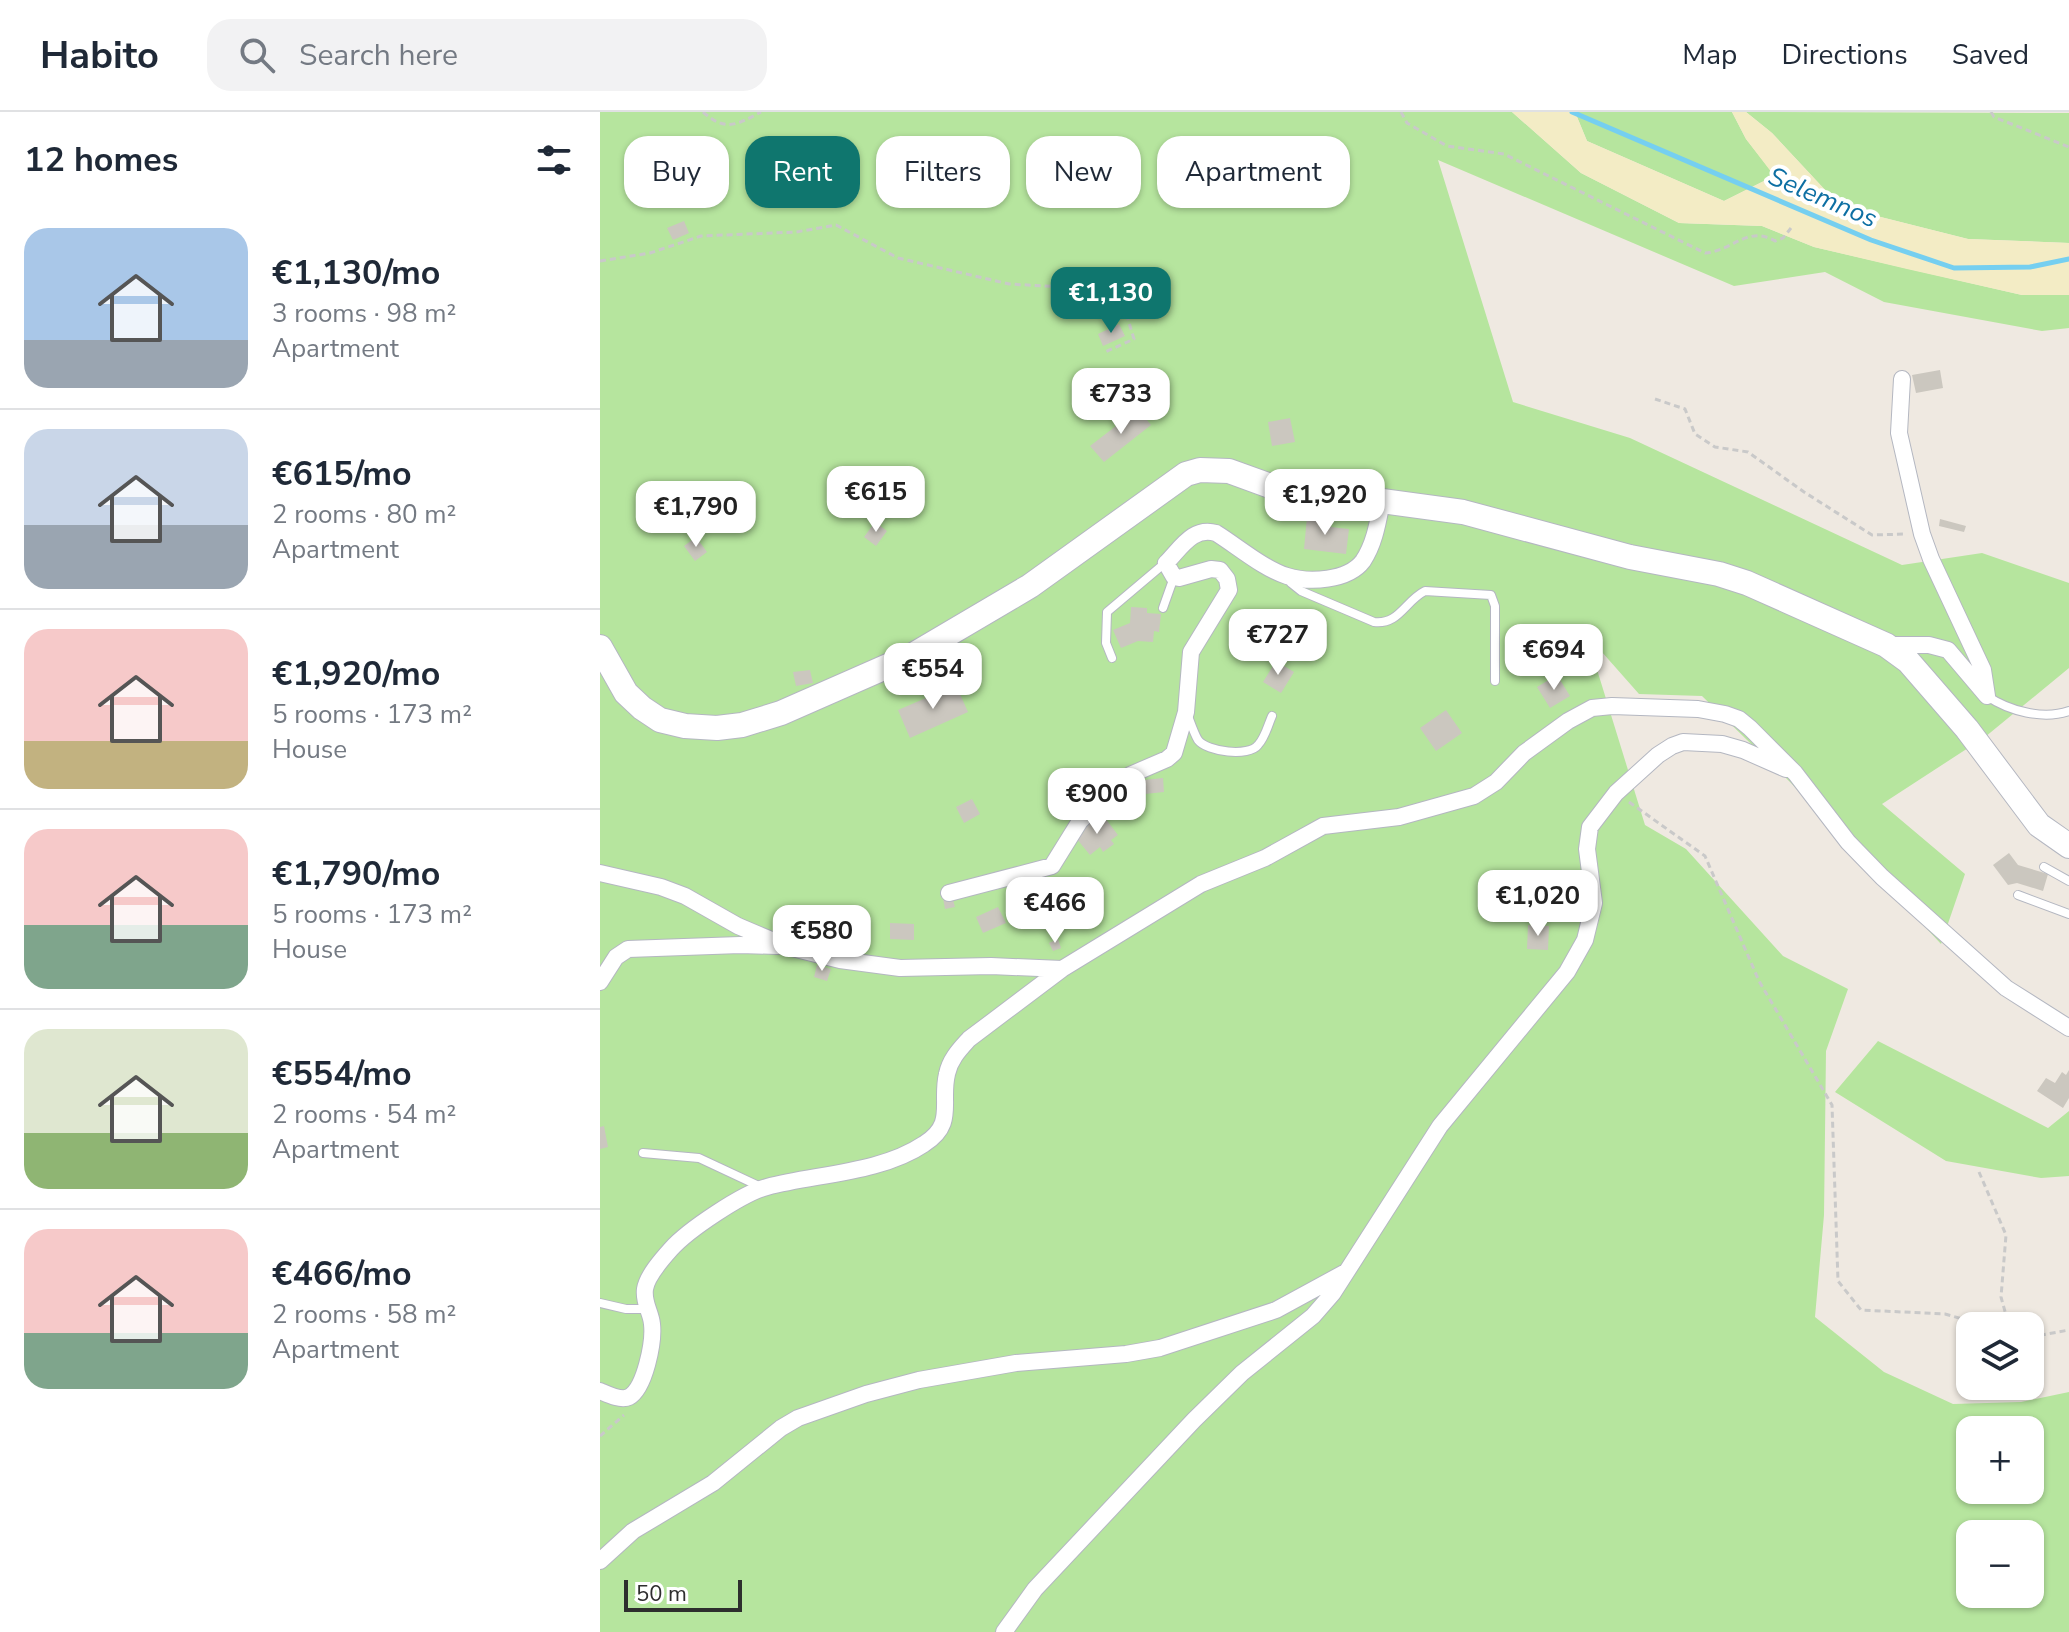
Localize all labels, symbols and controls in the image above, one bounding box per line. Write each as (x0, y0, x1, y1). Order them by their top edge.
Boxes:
search box (207, 19, 767, 91)
text: Habito (40, 30, 159, 81)
icon: search (235, 33, 279, 77)
text: Search here (299, 35, 458, 76)
text: Map (1682, 36, 1737, 74)
text: Directions (1781, 36, 1908, 74)
text: Saved (1952, 36, 2029, 74)
chip: Buy (624, 136, 729, 208)
chip: Rent (745, 136, 860, 208)
chip: Filters (876, 136, 1010, 208)
chip: New (1026, 136, 1141, 208)
chip: Apartment (1157, 136, 1350, 208)
text: 12 homes (24, 137, 178, 183)
icon: filters (532, 138, 576, 182)
water label: Selemnos (1763, 159, 1883, 236)
text: €1,130/mo (272, 250, 440, 296)
icon: home (88, 260, 184, 356)
pin: €1,130 (1046, 267, 1176, 335)
text: €1,130 (1069, 275, 1153, 310)
text: 3 rooms · 98 m² (272, 296, 456, 331)
text: Apartment (272, 331, 399, 366)
pin: €733 (1074, 368, 1168, 436)
text: €733 (1090, 376, 1152, 411)
text: €615/mo (272, 451, 412, 497)
icon: home (88, 461, 184, 557)
pin: €615 (829, 466, 923, 534)
pin: €1,920 (1260, 469, 1390, 537)
text: €615 (845, 474, 907, 509)
text: €1,920 (1283, 477, 1367, 512)
pin: €1,790 (631, 481, 761, 549)
text: €1,790 (654, 489, 738, 524)
text: 2 rooms · 80 m² (272, 497, 456, 532)
text: Apartment (272, 532, 399, 567)
pin: €727 (1231, 609, 1325, 677)
text: €727 (1247, 617, 1309, 652)
pin: €694 (1507, 624, 1601, 692)
text: €694 (1523, 632, 1585, 667)
pin: €554 (886, 643, 980, 711)
text: €1,920/mo (272, 651, 440, 697)
text: €554 (902, 651, 964, 686)
icon: home (88, 661, 184, 757)
text: 5 rooms · 173 m² (272, 697, 472, 732)
text: House (272, 732, 347, 767)
pin: €900 (1050, 768, 1144, 836)
text: €900 (1066, 776, 1128, 811)
text: €1,790/mo (272, 851, 440, 897)
icon: home (88, 861, 184, 957)
pin: €1,020 (1473, 870, 1603, 938)
pin: €466 (1008, 877, 1102, 945)
text: €1,020 (1496, 878, 1580, 913)
text: €466 (1024, 885, 1086, 920)
text: 5 rooms · 173 m² (272, 897, 472, 932)
pin: €580 (775, 905, 869, 973)
text: €580 (791, 913, 853, 948)
text: House (272, 932, 347, 967)
text: €554/mo (272, 1051, 412, 1097)
icon: home (88, 1061, 184, 1157)
text: 2 rooms · 54 m² (272, 1097, 456, 1132)
text: Apartment (272, 1132, 399, 1167)
text: €466/mo (272, 1251, 412, 1297)
icon: home (88, 1261, 184, 1357)
text: 2 rooms · 58 m² (272, 1297, 456, 1332)
map controls (1956, 1312, 2044, 1608)
button: layers (1956, 1312, 2044, 1400)
text: Apartment (272, 1332, 399, 1367)
button: + (1956, 1416, 2044, 1504)
button: − (1956, 1520, 2044, 1608)
scale bar (624, 1576, 742, 1612)
text: 50 m (636, 1579, 687, 1609)

